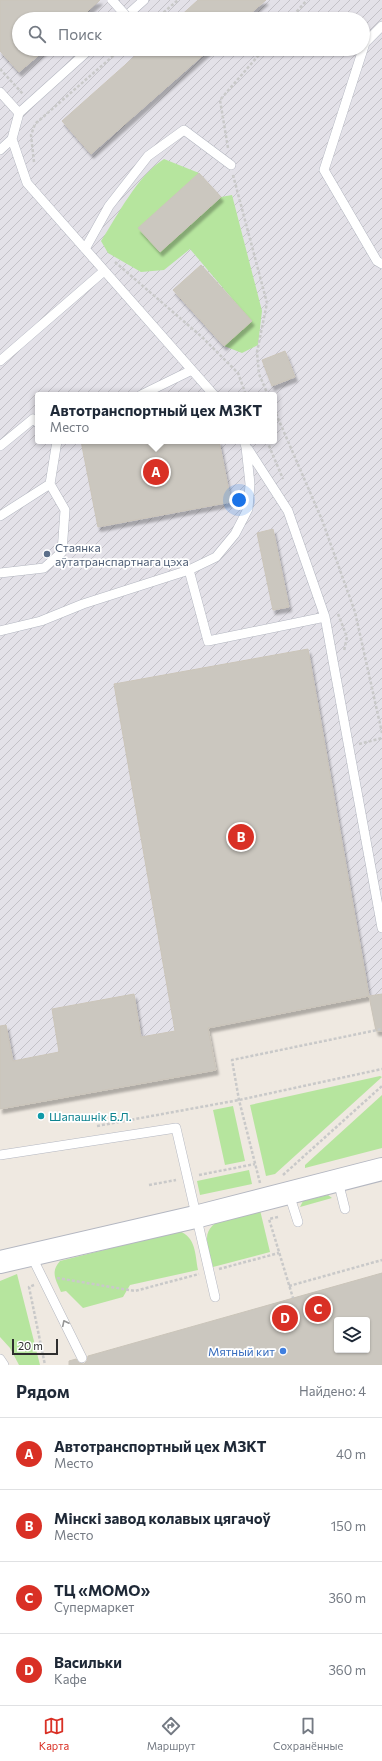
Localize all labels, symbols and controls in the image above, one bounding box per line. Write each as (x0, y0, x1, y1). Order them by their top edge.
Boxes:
search box (12, 12, 370, 56)
icon: search (26, 23, 48, 45)
text: Поиск (58, 25, 102, 43)
popup (35, 392, 277, 444)
text: Автотранспортный цех МЗКТ (50, 401, 262, 419)
text: Место (50, 419, 89, 435)
pin: A (143, 457, 169, 487)
your location (229, 490, 249, 510)
place label: Стаянка аўтатранспартнага цэха (55, 540, 189, 568)
marker: Стаянка аўтатранспартнага цэха (42, 549, 52, 559)
pin: B (228, 822, 254, 852)
place label: Шапашнік Б.Л. (49, 1109, 132, 1123)
marker: Шапашнік Б.Л. (36, 1111, 46, 1121)
pin: C (305, 1294, 331, 1324)
pin: D (272, 1303, 298, 1333)
map controls (334, 1317, 370, 1353)
button: layers (334, 1317, 370, 1353)
one-way arrow (62, 1319, 70, 1327)
scale bar (12, 1337, 58, 1356)
text: 20 m (18, 1339, 43, 1352)
place label: Мятный кит (208, 1344, 275, 1358)
marker: Мятный кит (278, 1346, 288, 1356)
text: Рядом (16, 1381, 70, 1402)
text: Найдено: 4 (299, 1383, 366, 1399)
text: Автотранспортный цех МЗКТ (54, 1437, 266, 1455)
text: A (24, 1446, 34, 1462)
text: 40 m (336, 1446, 366, 1462)
text: Место (54, 1455, 94, 1471)
text: Мінскі завод колавых цягачоў (54, 1509, 271, 1527)
text: B (25, 1518, 33, 1534)
text: 150 m (331, 1518, 366, 1534)
text: Место (54, 1527, 94, 1543)
text: ТЦ «МОМО» (54, 1581, 150, 1599)
text: C (25, 1590, 33, 1606)
text: 360 m (328, 1590, 366, 1606)
text: Супермаркет (54, 1599, 134, 1615)
text: Васильки (54, 1653, 122, 1671)
text: D (24, 1662, 34, 1678)
text: 360 m (328, 1662, 366, 1678)
text: Кафе (54, 1671, 87, 1687)
tab: Карта (39, 1715, 69, 1752)
tab: Маршрут (147, 1715, 195, 1752)
tab: Сохранённые (273, 1715, 343, 1752)

